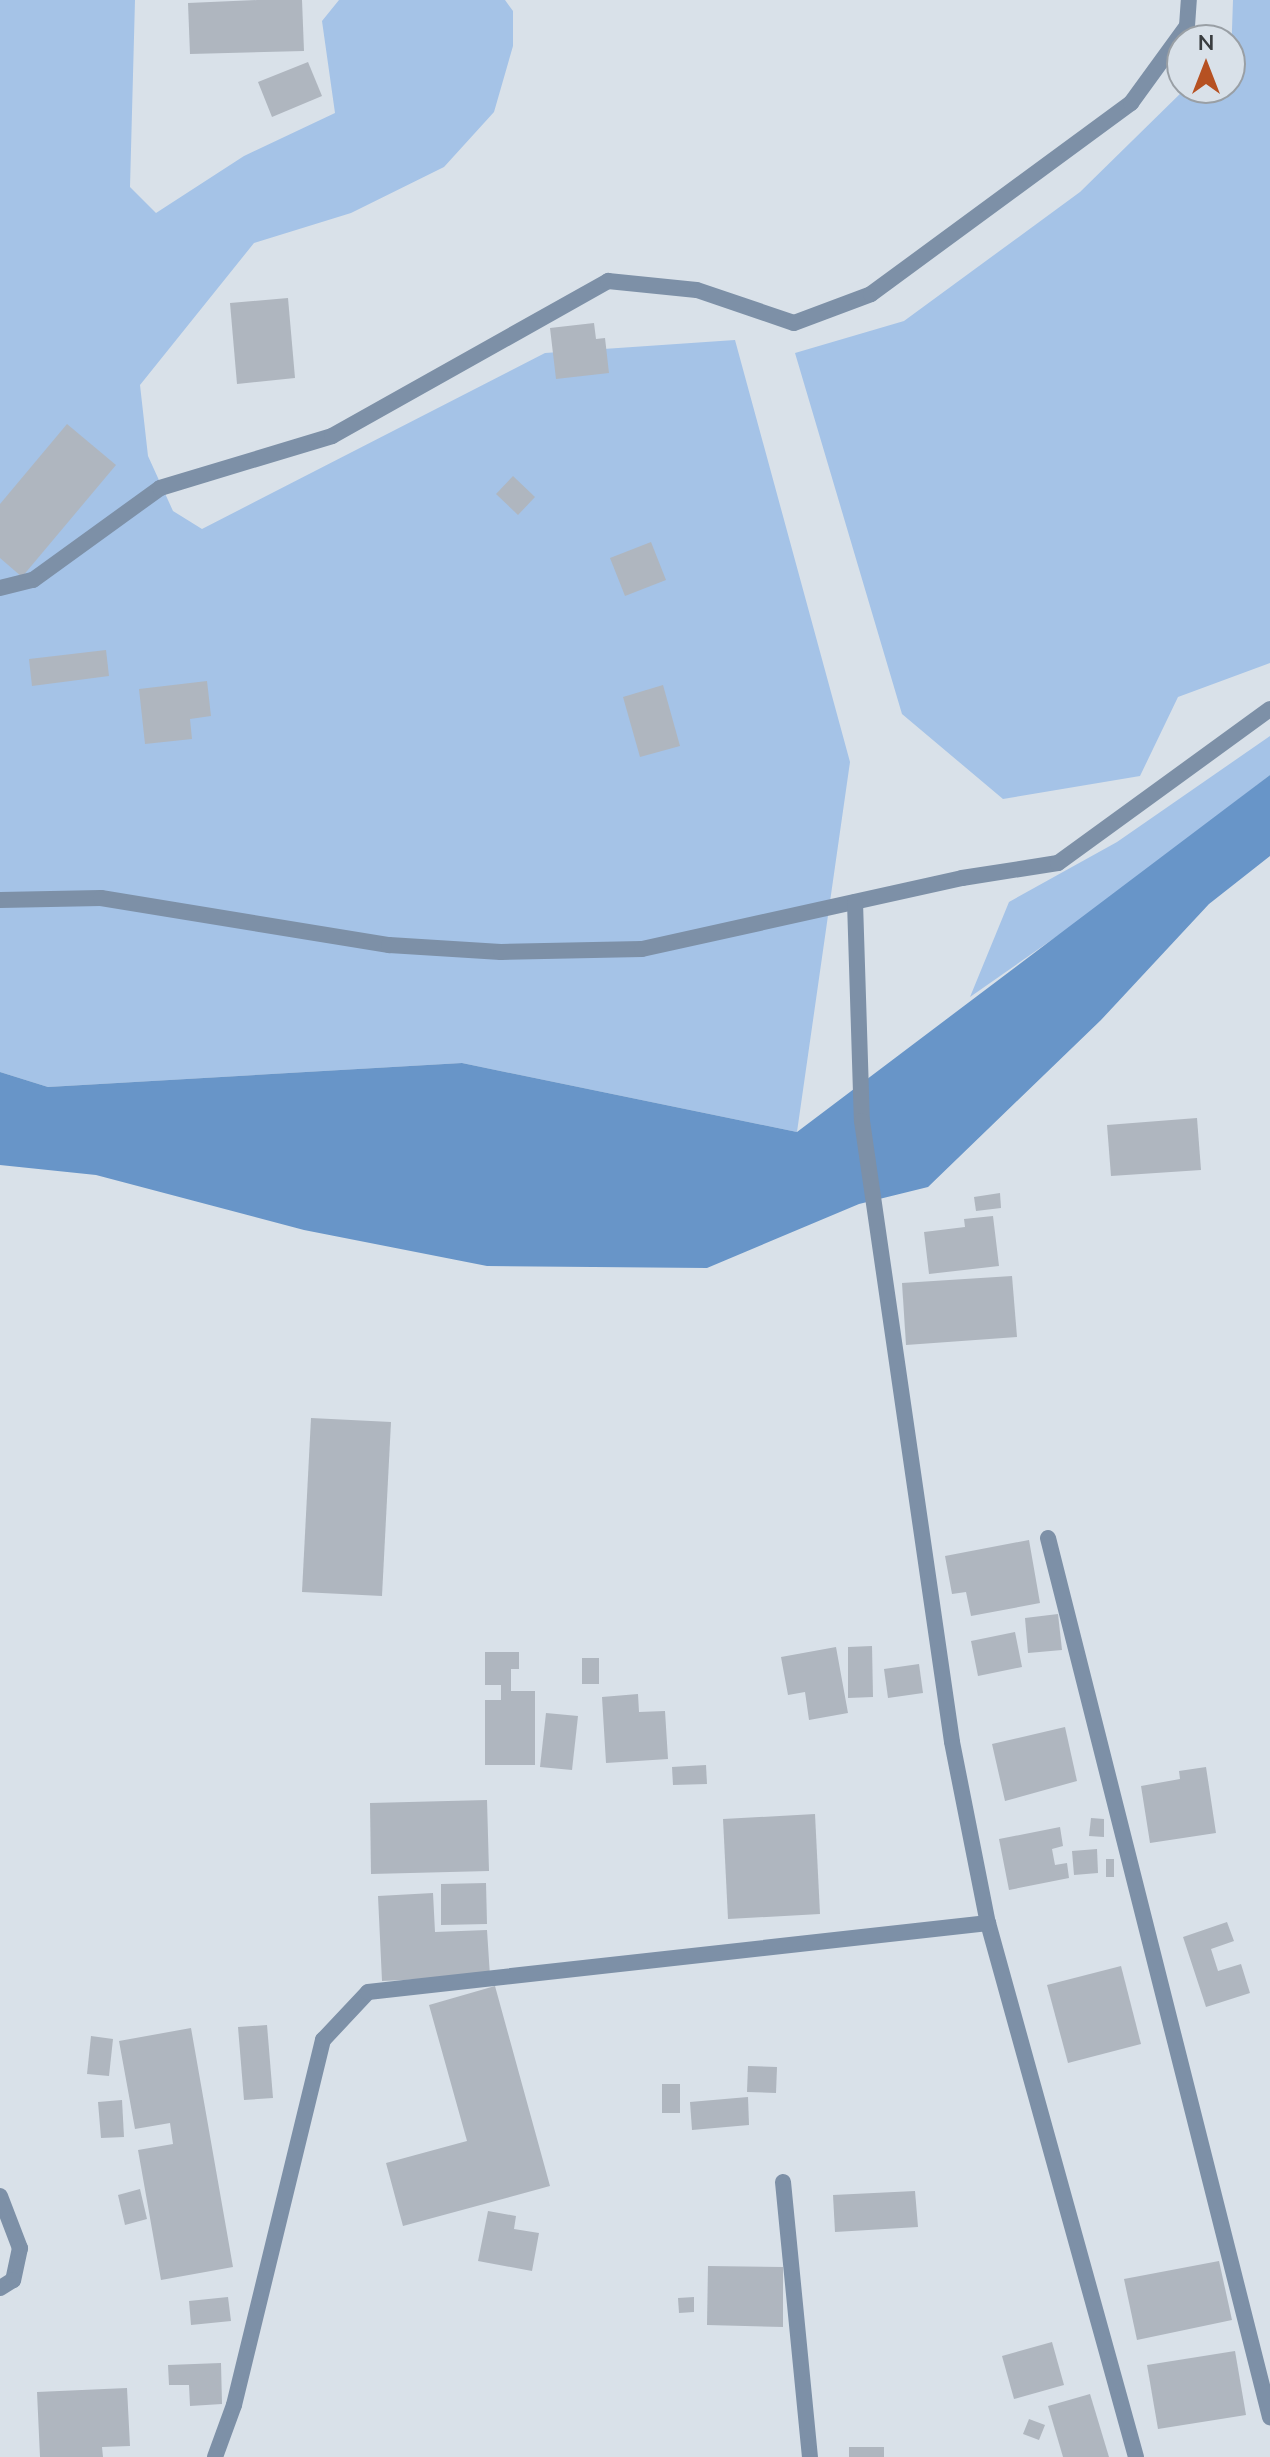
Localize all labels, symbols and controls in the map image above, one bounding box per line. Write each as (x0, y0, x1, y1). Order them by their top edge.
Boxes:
north arrow (1166, 24, 1246, 104)
text: N (1198, 28, 1214, 56)

